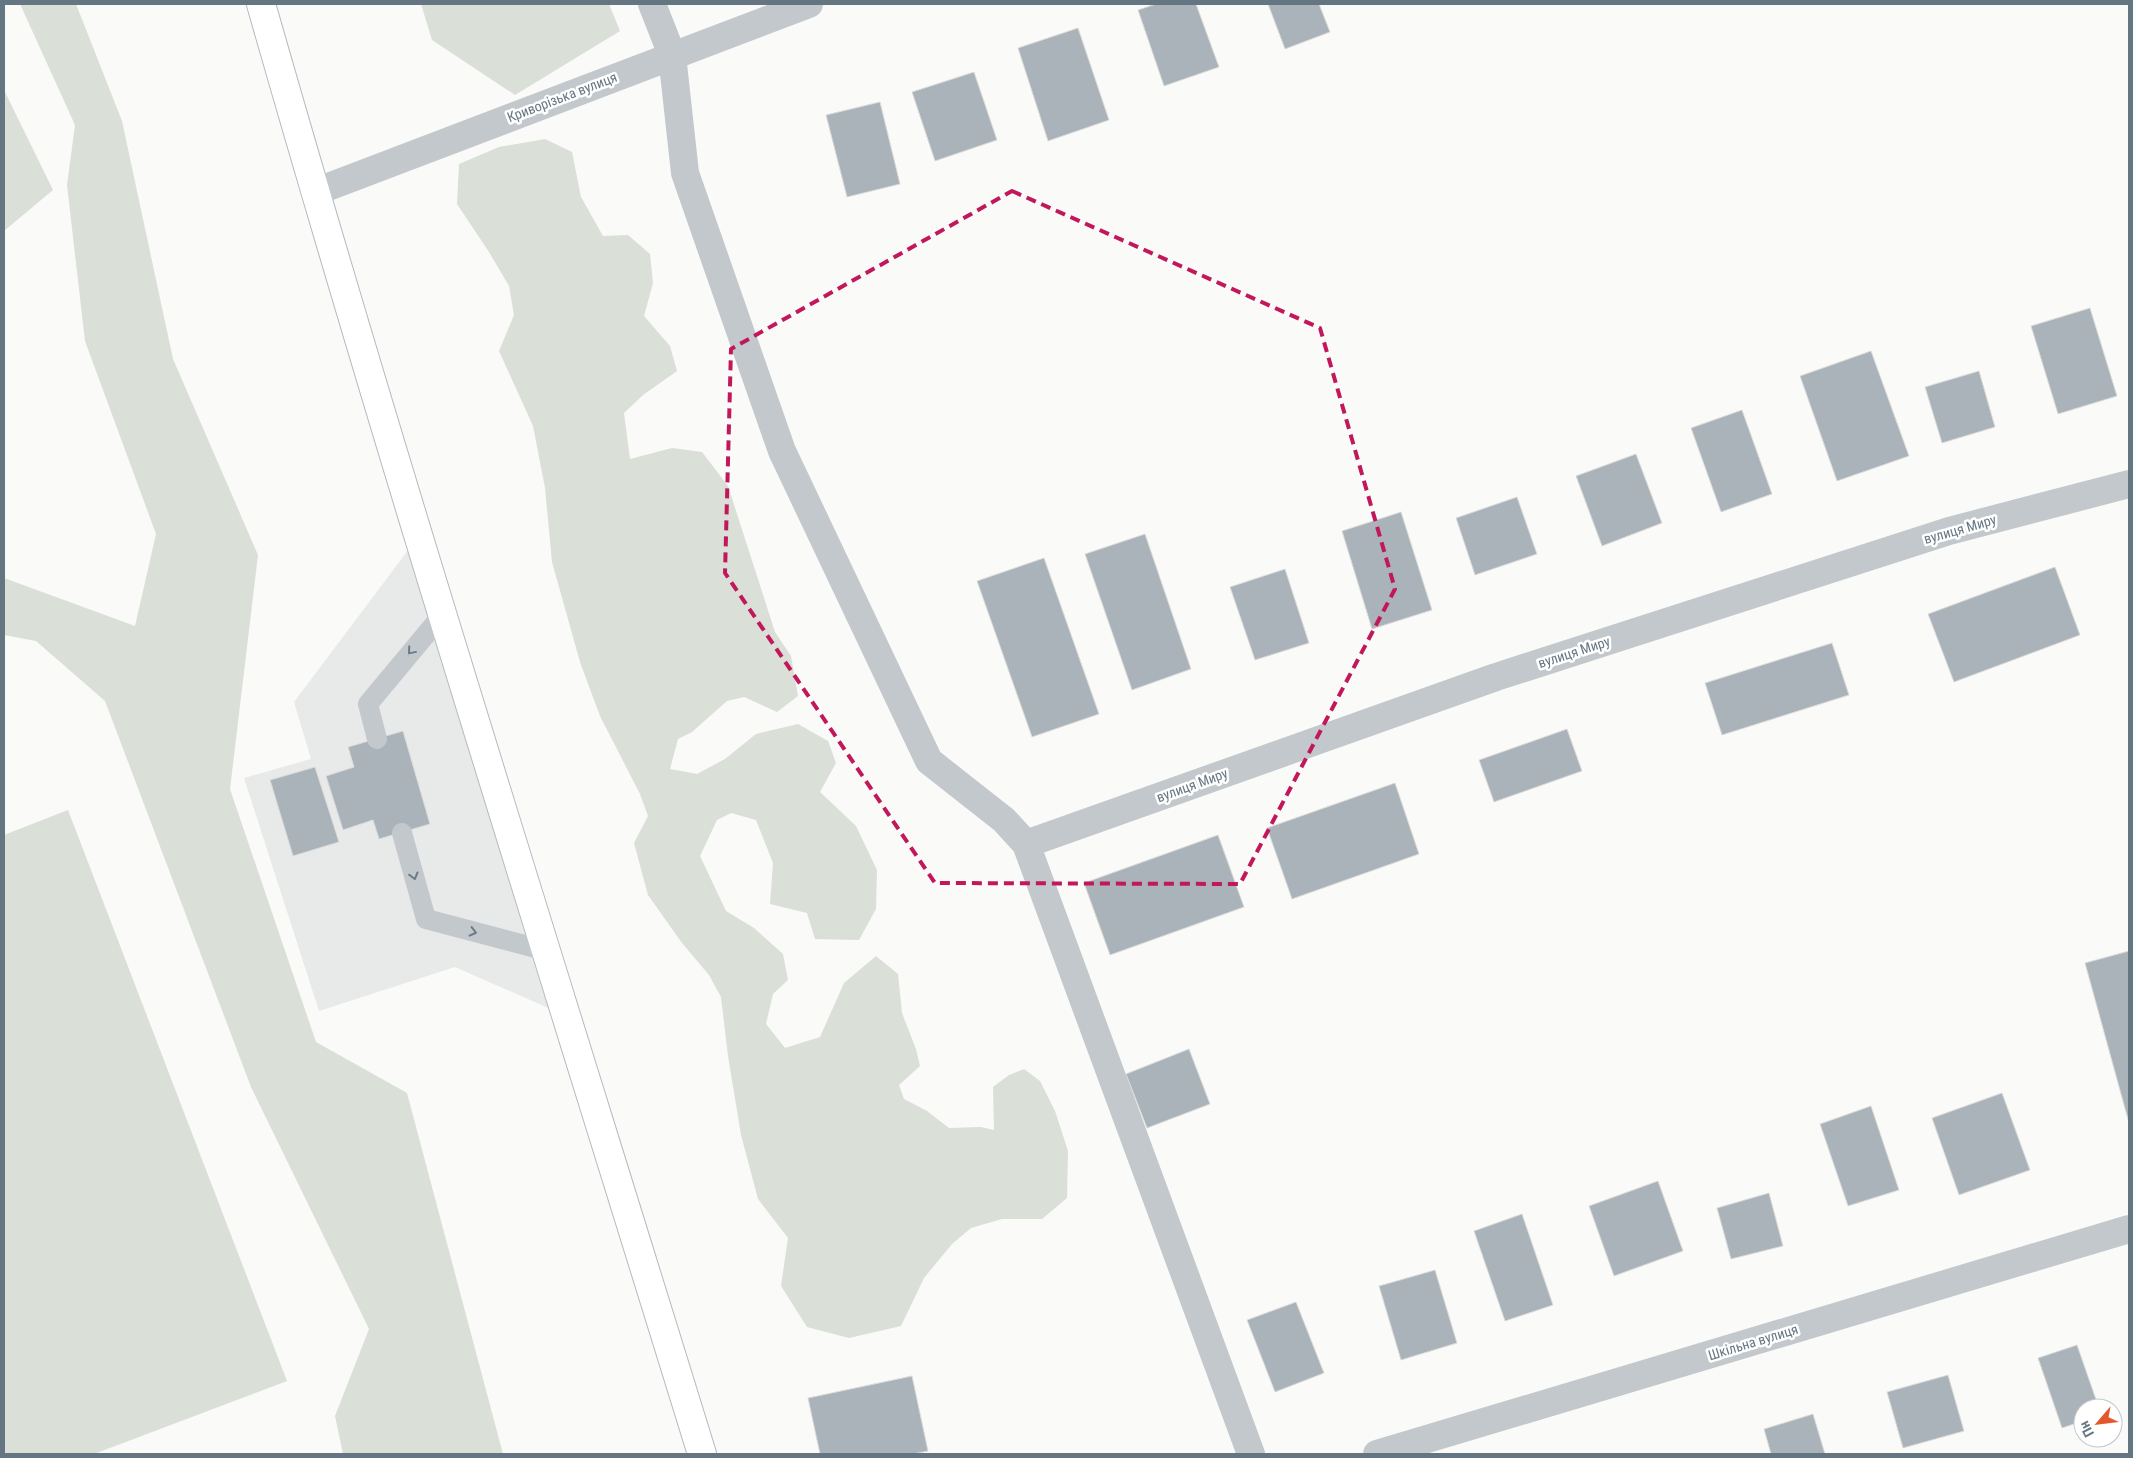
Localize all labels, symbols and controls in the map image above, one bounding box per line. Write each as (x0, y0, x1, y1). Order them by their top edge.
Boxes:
street label: Криворізька вулиця (505, 69, 619, 125)
street label: вулиця Миру (1922, 511, 1998, 547)
street label: вулиця Миру (1536, 633, 1612, 671)
one-way arrow (409, 645, 417, 654)
street label: вулиця Миру (1154, 765, 1230, 805)
one-way arrow (408, 872, 419, 880)
one-way arrow (469, 926, 477, 936)
street label: Шкільна вулиця (1706, 1321, 1800, 1363)
north arrow (2073, 1398, 2123, 1448)
text: Пн (2076, 1418, 2097, 1440)

